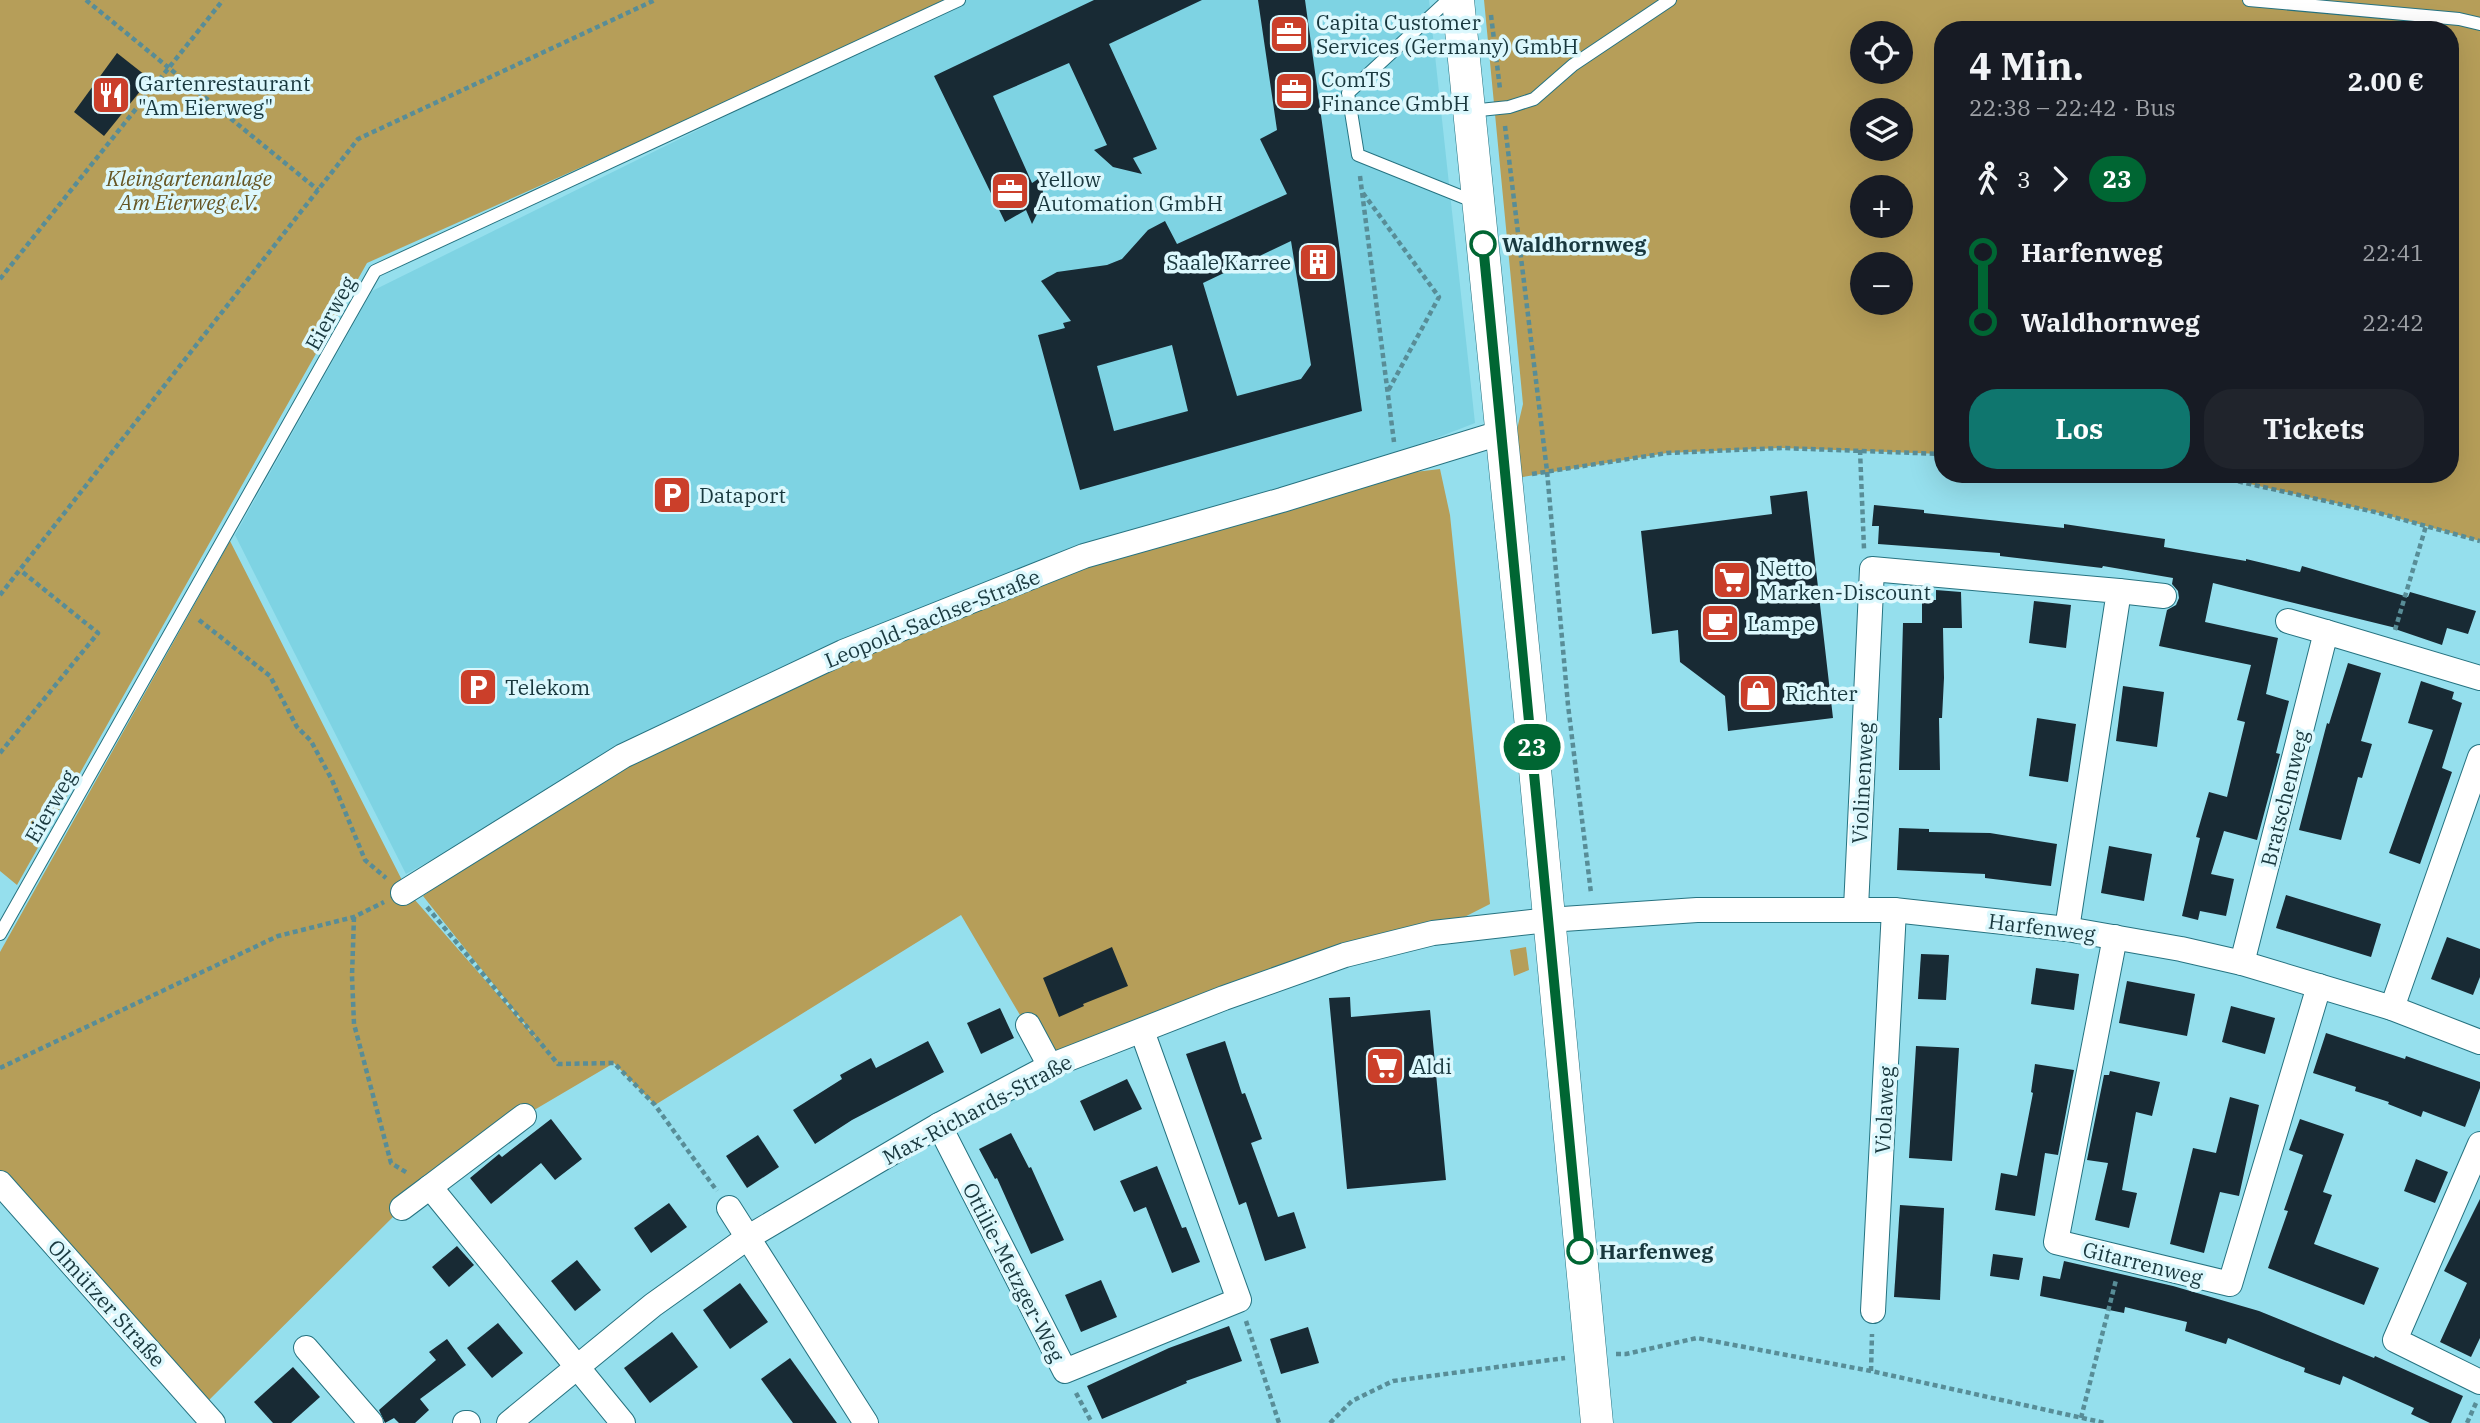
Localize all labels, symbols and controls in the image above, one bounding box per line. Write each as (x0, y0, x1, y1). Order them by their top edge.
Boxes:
place label: Capita Customer Services (Germany) GmbH (1316, 8, 1579, 60)
office icon: Capita Customer Services (Germany) GmbH (1268, 13, 1310, 55)
map controls (1850, 21, 1913, 315)
button: locate (1850, 21, 1913, 84)
text: 4 Min. (1969, 41, 2084, 90)
text: 2.00 € (2348, 64, 2424, 98)
place label: ComTS Finance GmbH (1321, 65, 1470, 117)
place label: Gartenrestaurant "Am Eierweg" (138, 69, 310, 121)
office icon: ComTS Finance GmbH (1273, 70, 1315, 112)
restaurant icon: Gartenrestaurant "Am Eierweg" (90, 74, 132, 116)
text: 22:38 – 22:42 · Bus (1969, 92, 2176, 122)
button: layers (1850, 98, 1913, 161)
icon: walk (1969, 160, 2007, 198)
icon: forward (2041, 160, 2079, 198)
text: 23 (2103, 163, 2132, 195)
park label: Kleingartenanlage Am Eierweg e.V. (105, 164, 272, 216)
text: 3 (2017, 164, 2031, 194)
place label: Yellow Automation GmbH (1037, 165, 1223, 217)
office icon: Yellow Automation GmbH (989, 170, 1031, 212)
button: + (1850, 175, 1913, 238)
place label: Waldhornweg (1502, 230, 1647, 258)
marker: Waldhornweg (1470, 231, 1496, 257)
text: Harfenweg (2021, 235, 2163, 269)
text: 22:41 (2362, 237, 2424, 267)
building icon: Saale Karree (1297, 241, 1339, 283)
place label: Saale Karree (1166, 248, 1291, 276)
button: − (1850, 252, 1913, 315)
street label: Eierweg (298, 271, 362, 355)
text: Waldhornweg (2021, 305, 2200, 339)
text: 22:42 (2362, 307, 2424, 337)
button: Los (1969, 389, 2190, 469)
button: Tickets (2204, 389, 2424, 469)
parking icon: Dataport (651, 474, 693, 516)
place label: Dataport (699, 481, 786, 509)
place label: Netto Marken-Discount (1759, 554, 1931, 606)
supermarket icon: Netto Marken-Discount (1711, 559, 1753, 601)
street label: Leopold-Sachse-Straße (820, 562, 1044, 674)
cafe icon: Lampe (1699, 602, 1741, 644)
place label: Lampe (1747, 609, 1815, 637)
parking icon: Telekom (457, 666, 499, 708)
shop icon: Richter (1737, 672, 1779, 714)
place label: Telekom (505, 673, 590, 701)
place label: Richter (1785, 679, 1858, 707)
street label: Violinenweg (1845, 721, 1879, 844)
line badge: 23 (1500, 724, 1564, 770)
street label: Bratschenweg (2254, 726, 2315, 869)
text: 23 (1518, 731, 1546, 763)
street label: Eierweg (18, 764, 82, 848)
street label: Harfenweg (1987, 907, 2098, 948)
supermarket icon: Aldi (1364, 1045, 1406, 1087)
street label: Max-Richards-Straße (878, 1047, 1076, 1171)
place label: Aldi (1412, 1052, 1452, 1080)
street label: Violaweg (1868, 1065, 1900, 1155)
street label: Ottilie-Metzger-Weg (957, 1177, 1072, 1367)
street label: Olmützer Straße (42, 1233, 172, 1373)
street label: Gitarrenweg (2080, 1235, 2206, 1292)
place label: Harfenweg (1599, 1237, 1714, 1265)
marker: Harfenweg (1567, 1238, 1593, 1264)

